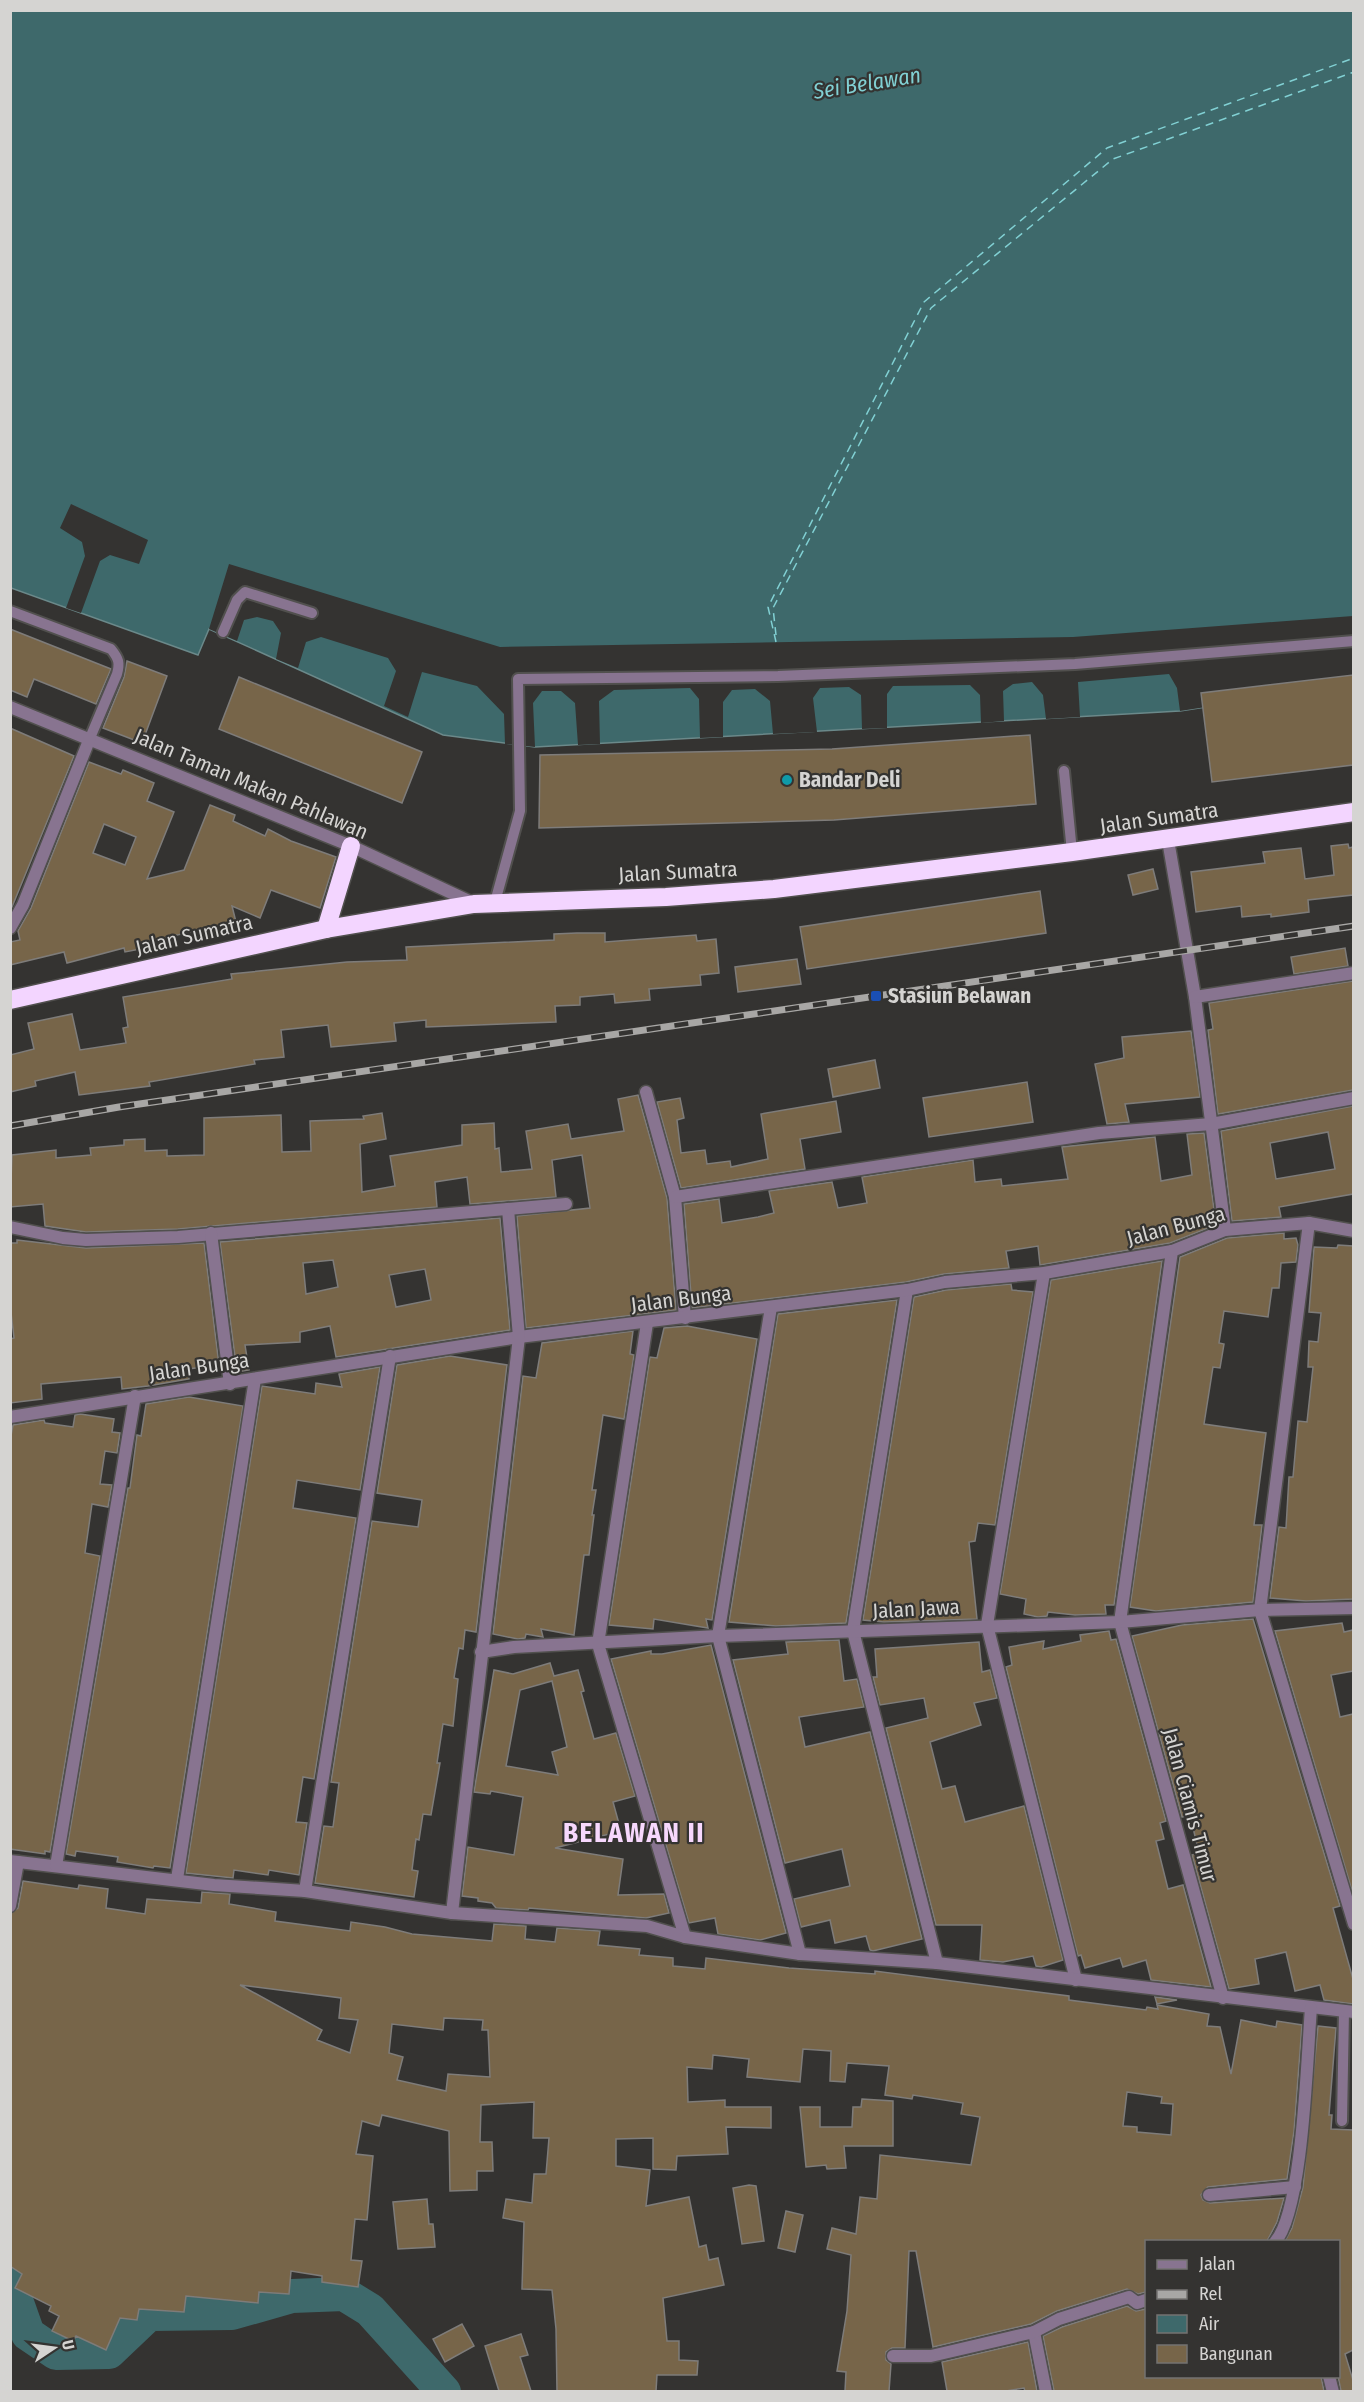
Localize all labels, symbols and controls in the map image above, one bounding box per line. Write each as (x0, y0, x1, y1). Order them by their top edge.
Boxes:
water label: Sei Belawan (810, 61, 923, 105)
street label: Jalan Taman Makan Pahlawan (130, 723, 372, 845)
place label: Bandar Deli (799, 767, 900, 793)
marker: Bandar Deli (780, 773, 794, 787)
street label: Jalan Sumatra (1098, 797, 1220, 839)
street label: Jalan Sumatra (618, 856, 738, 888)
street label: Jalan Sumatra (133, 909, 255, 961)
place label: Stasiun Belawan (888, 983, 1031, 1009)
marker: Stasiun Belawan (869, 989, 883, 1003)
street label: Jalan Bunga (1124, 1200, 1228, 1252)
street label: Jalan Bunga (629, 1280, 733, 1318)
street label: Jalan Bunga (147, 1347, 251, 1387)
street label: Jalan Jawa (872, 1594, 960, 1624)
street label: Jalan Ciamis Timur (1157, 1725, 1223, 1886)
district label: BELAWAN II (563, 1817, 705, 1849)
legend (1145, 2240, 1340, 2378)
text: Jalan (1199, 2253, 1236, 2275)
text: Rel (1199, 2283, 1222, 2305)
text: Air (1199, 2313, 1220, 2335)
north arrow (24, 2318, 84, 2378)
text: U (58, 2338, 78, 2351)
text: Bangunan (1199, 2343, 1273, 2365)

